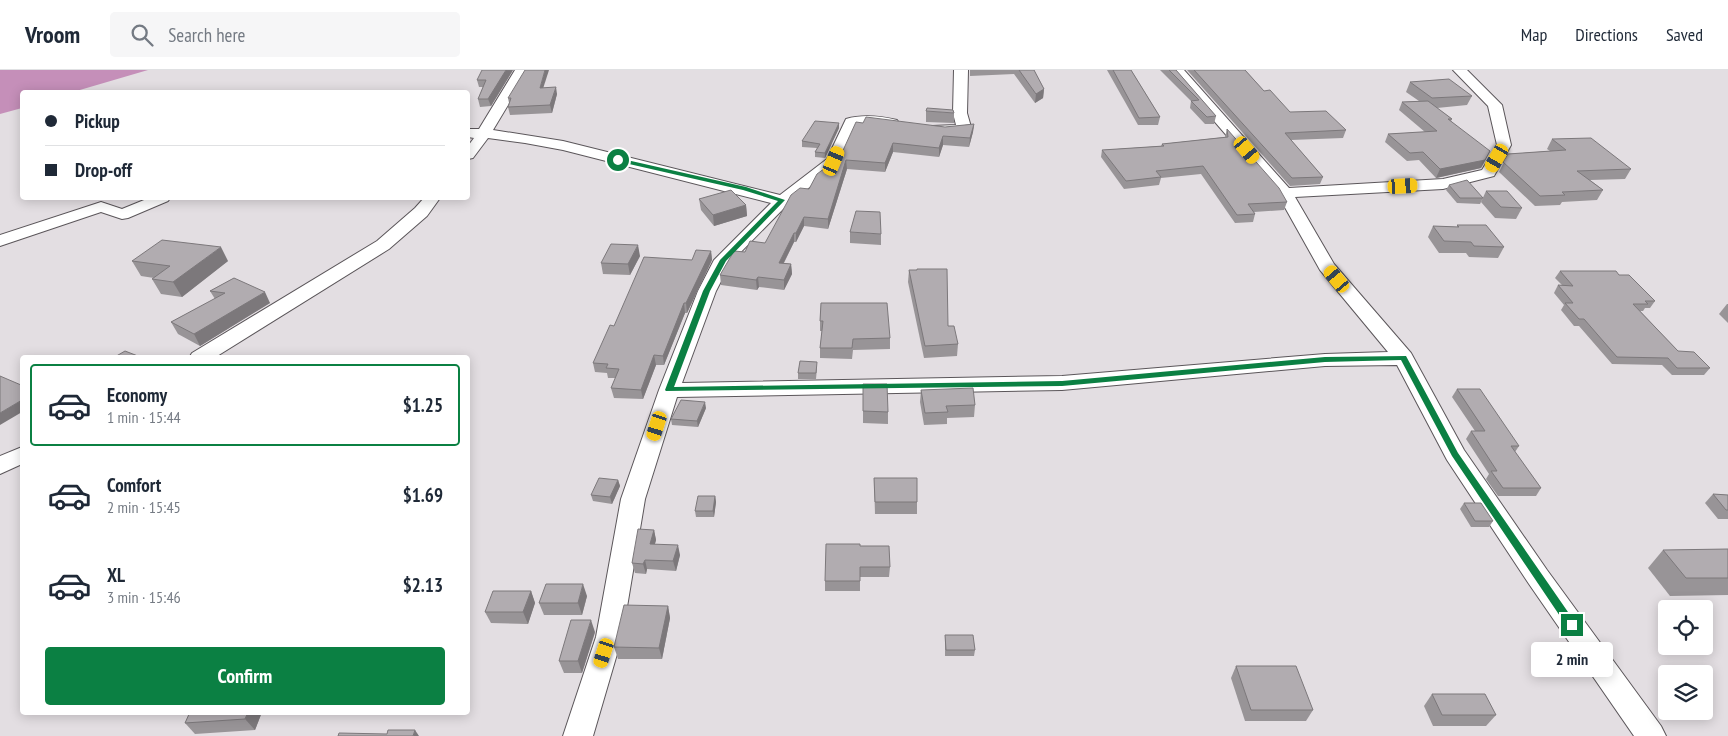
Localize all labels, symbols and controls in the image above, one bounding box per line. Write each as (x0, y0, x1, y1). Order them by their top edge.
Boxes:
search box (110, 12, 460, 57)
text: Vroom (25, 19, 80, 50)
icon: search (128, 21, 156, 49)
text: Search here (168, 23, 245, 47)
text: Map (1521, 23, 1547, 46)
text: Directions (1575, 23, 1638, 46)
text: Saved (1666, 23, 1703, 46)
text: Pickup (75, 109, 120, 133)
car (1231, 134, 1262, 166)
car (1483, 141, 1510, 175)
car (821, 144, 846, 178)
route start (607, 149, 629, 171)
text: Drop-off (75, 158, 132, 182)
car (1387, 178, 1418, 194)
car (1321, 263, 1352, 295)
icon: car (47, 383, 92, 428)
text: Economy (107, 383, 167, 407)
text: $1.25 (403, 393, 443, 417)
text: 1 min · 15:44 (107, 407, 181, 427)
car (645, 409, 668, 443)
icon: car (47, 473, 92, 518)
text: Comfort (107, 473, 161, 497)
text: $1.69 (403, 483, 443, 507)
text: 2 min · 15:45 (107, 497, 181, 517)
icon: car (47, 563, 92, 608)
text: XL (107, 563, 125, 587)
text: $2.13 (403, 573, 443, 597)
text: 3 min · 15:46 (107, 587, 181, 607)
map controls (1658, 600, 1713, 720)
button: locate (1658, 600, 1713, 655)
route end (1561, 614, 1583, 636)
car (592, 636, 615, 670)
callout: 2 min (1531, 642, 1613, 678)
button: Confirm (45, 647, 445, 705)
text: 2 min (1556, 649, 1588, 669)
button: layers (1658, 665, 1713, 720)

